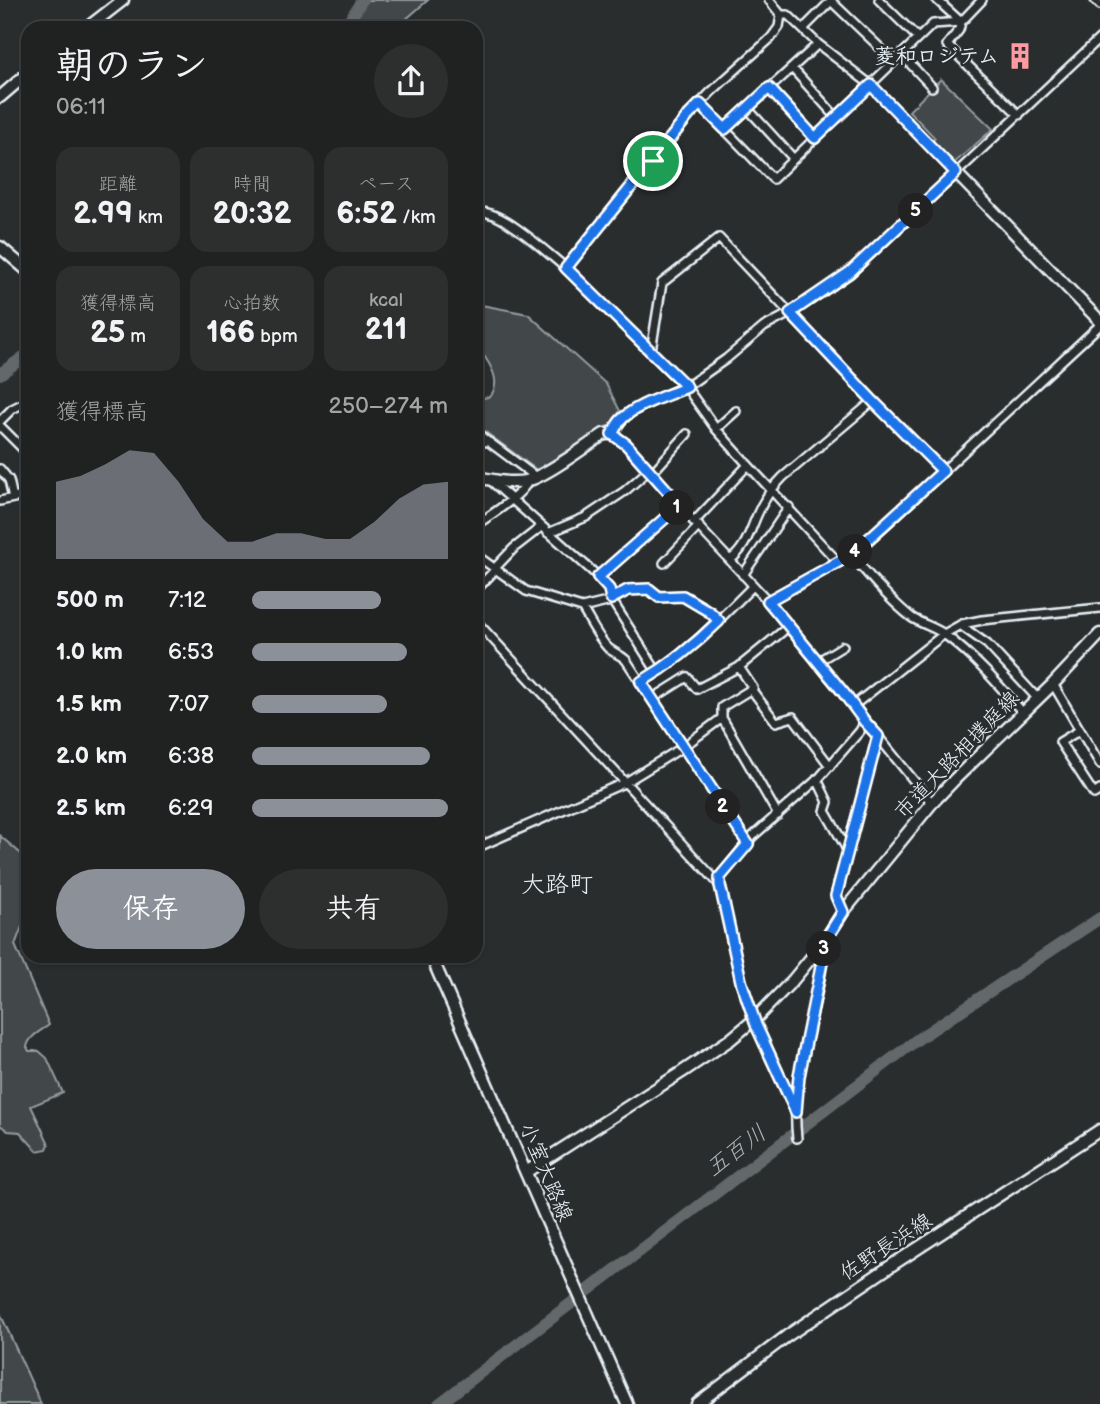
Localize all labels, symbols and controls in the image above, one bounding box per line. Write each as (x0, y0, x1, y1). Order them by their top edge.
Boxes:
building icon: 菱和ロジテム (1005, 41, 1035, 71)
text: 朝のラン (56, 44, 208, 89)
button: share (374, 44, 448, 118)
place label: 菱和ロジテム (874, 44, 999, 69)
text: 06:11 (56, 93, 106, 121)
pin (623, 131, 683, 191)
icon: arrive (634, 142, 672, 180)
text: 距離 (99, 173, 137, 196)
text: 時間 (233, 173, 271, 196)
text: ペース (358, 173, 414, 196)
pin: 5 (898, 194, 934, 228)
text: 2.99 (73, 196, 133, 232)
text: 20:32 (213, 196, 291, 232)
text: 6:52 (336, 196, 397, 232)
text: 5 (910, 199, 921, 222)
text: km (133, 206, 163, 229)
text: /km (397, 206, 436, 229)
text: kcal (369, 289, 403, 312)
text: 獲得標高 (80, 292, 156, 315)
text: 心拍数 (223, 292, 281, 315)
text: 211 (365, 312, 407, 348)
text: 25 (90, 315, 125, 351)
text: 166 (206, 315, 255, 351)
text: m (125, 325, 146, 348)
text: bpm (255, 325, 298, 348)
text: 250–274 m (328, 392, 448, 420)
text: 獲得標高 (56, 398, 148, 426)
pin: 1 (660, 490, 694, 526)
text: 1 (673, 496, 681, 519)
pin: 4 (838, 534, 872, 570)
text: 4 (849, 540, 860, 563)
text: 500 m (56, 586, 124, 614)
text: 7:12 (168, 586, 206, 614)
text: 1.0 km (56, 638, 123, 666)
text: 6:53 (168, 638, 214, 666)
street label: 市道大路相撲庭線 (890, 686, 1024, 824)
text: 1.5 km (56, 690, 122, 718)
text: 7:07 (168, 690, 209, 718)
text: 2.0 km (56, 742, 127, 770)
text: 6:38 (168, 742, 214, 770)
pin: 2 (706, 790, 740, 824)
text: 2.5 km (56, 794, 126, 822)
text: 6:29 (168, 794, 214, 822)
text: 2 (717, 795, 728, 818)
button: 保存 (56, 869, 245, 949)
button: 共有 (259, 869, 448, 949)
district label: 大路町 (521, 870, 593, 899)
pin: 3 (806, 932, 842, 967)
text: 3 (818, 937, 829, 960)
street label: 小室大路線 (514, 1119, 578, 1225)
water label: 五百川 (700, 1119, 772, 1183)
street label: 佐野長浜線 (835, 1208, 937, 1286)

